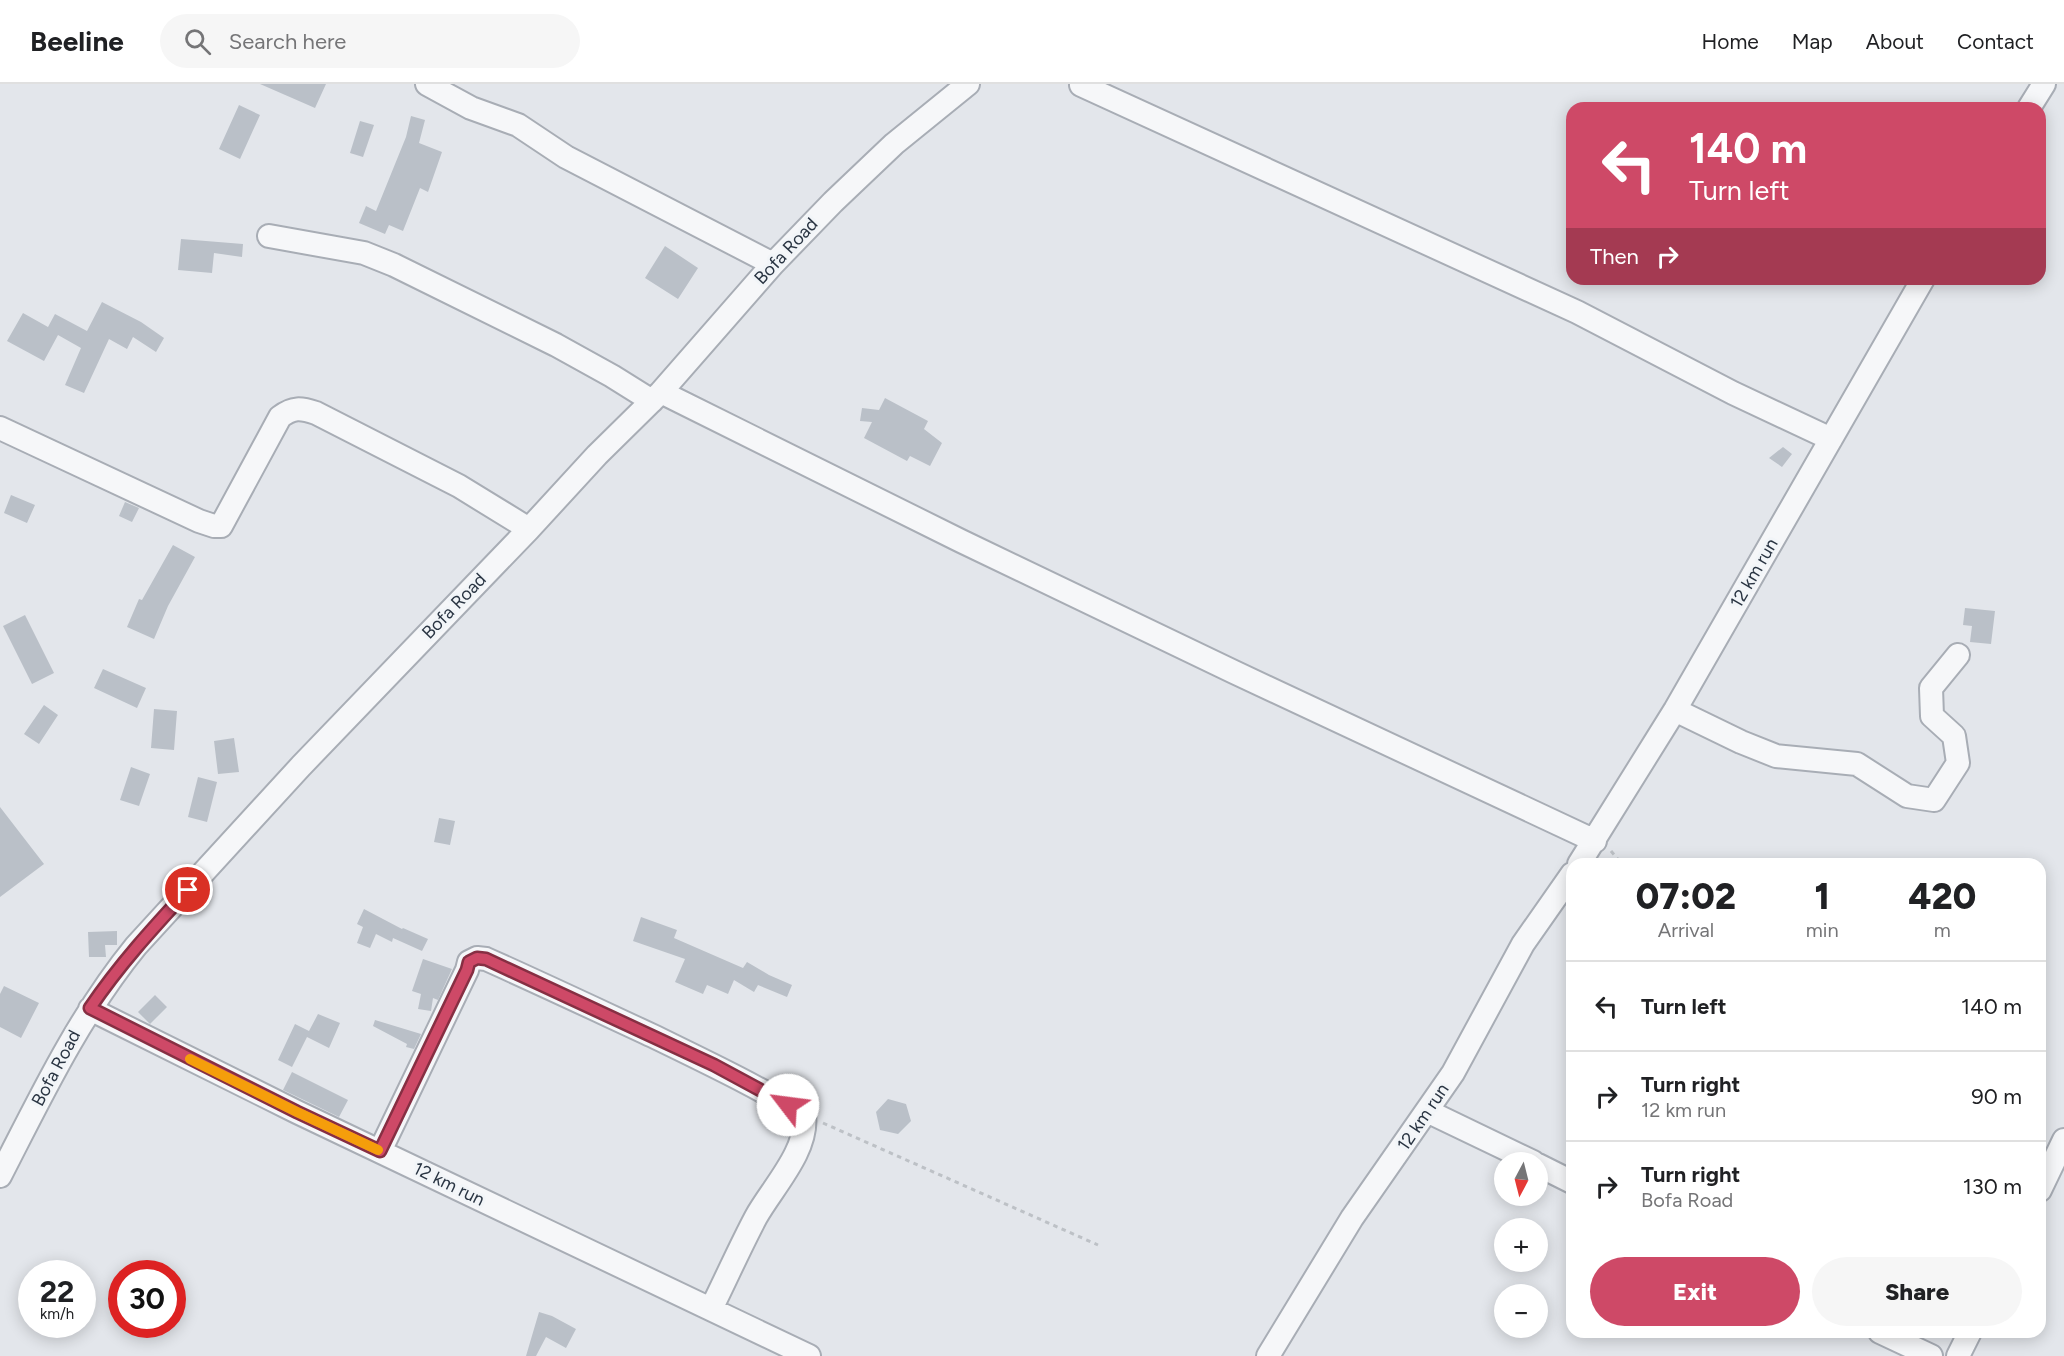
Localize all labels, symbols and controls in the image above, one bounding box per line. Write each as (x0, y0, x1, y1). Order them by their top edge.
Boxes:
search box (160, 14, 580, 68)
text: Beeline (30, 24, 124, 58)
icon: search (181, 25, 214, 58)
text: Search here (229, 28, 346, 55)
text: Home (1702, 29, 1759, 54)
text: Map (1792, 29, 1833, 54)
text: About (1866, 29, 1924, 54)
text: Contact (1957, 29, 2034, 54)
text: 140 m (1689, 123, 1807, 174)
icon: left (1590, 126, 1668, 204)
text: Turn left (1689, 174, 1789, 207)
street label: Bofa Road (750, 213, 822, 289)
icon: right (1651, 240, 1684, 273)
text: Then (1590, 243, 1639, 270)
street label: 12 km run (1725, 534, 1783, 612)
street label: Bofa Road (417, 568, 491, 644)
pin (162, 864, 213, 915)
icon: arrive (171, 873, 204, 906)
text: 07:02 (1636, 875, 1736, 918)
text: 1 (1815, 875, 1830, 918)
text: 420 (1908, 875, 1976, 918)
text: Arrival (1658, 918, 1714, 942)
text: min (1806, 918, 1839, 942)
text: m (1934, 918, 1951, 942)
icon: left (1590, 990, 1623, 1023)
text: Turn left (1641, 993, 1727, 1020)
text: 140 m (1961, 993, 2022, 1020)
street label: Bofa Road (27, 1026, 85, 1110)
text: Turn right (1641, 1071, 1740, 1098)
position arrow (756, 1073, 820, 1137)
street label: 12 km run (1392, 1079, 1454, 1155)
icon: right (1590, 1080, 1623, 1113)
text: 90 m (1971, 1083, 2022, 1110)
text: 12 km run (1641, 1098, 1726, 1122)
north arrow (1494, 1152, 1548, 1206)
map controls (1494, 1152, 1548, 1338)
street label: 12 km run (410, 1157, 488, 1211)
text: Turn right (1641, 1161, 1740, 1188)
icon: right (1590, 1170, 1623, 1203)
text: 130 m (1963, 1173, 2022, 1200)
text: Bofa Road (1641, 1188, 1733, 1212)
button: + (1494, 1218, 1548, 1272)
button: Exit (1590, 1257, 1800, 1326)
button: Share (1812, 1257, 2022, 1326)
speed limit sign: 30 (108, 1260, 186, 1338)
text: 22 (40, 1273, 74, 1310)
button: − (1494, 1284, 1548, 1338)
text: km/h (40, 1305, 74, 1323)

